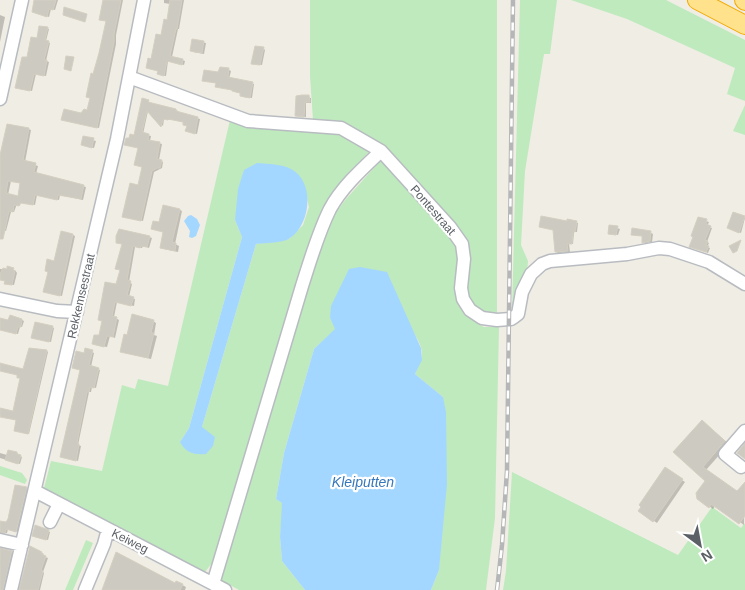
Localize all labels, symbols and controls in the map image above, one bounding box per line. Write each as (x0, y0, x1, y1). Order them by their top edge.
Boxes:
street label: Pontestraat (408, 182, 459, 238)
street label: Rekkemsestraat (64, 252, 98, 340)
water label: Kleiputten (332, 474, 394, 490)
north arrow (675, 520, 725, 570)
street label: Keiweg (109, 526, 151, 556)
text: N (698, 547, 715, 565)

